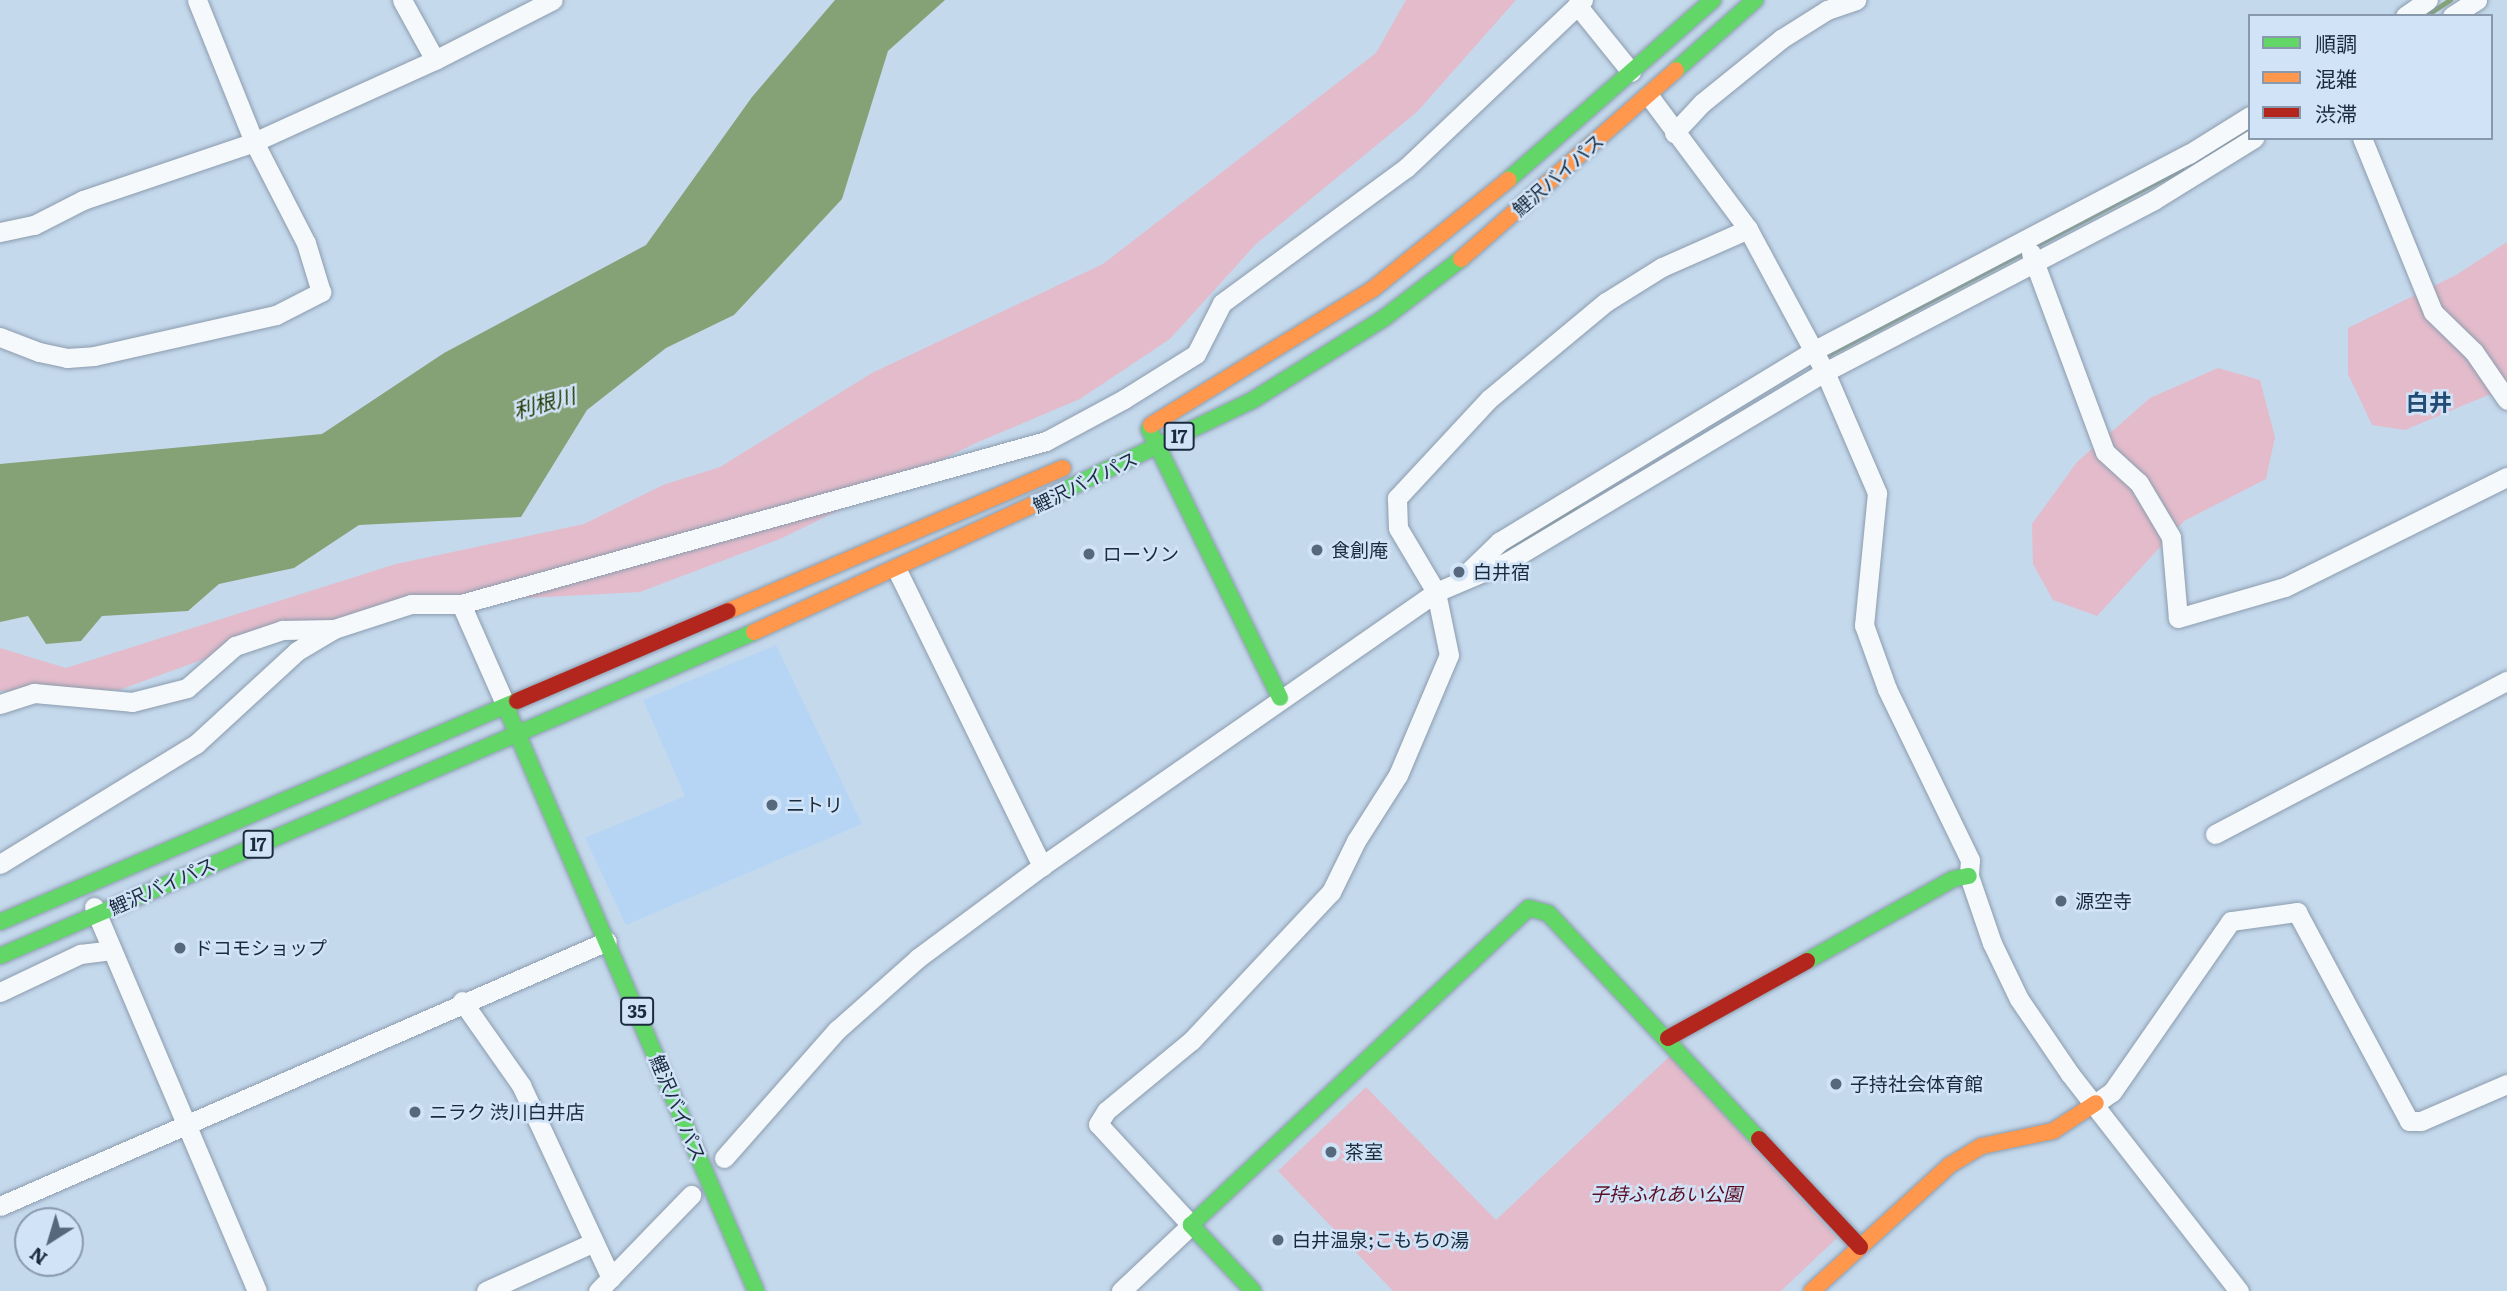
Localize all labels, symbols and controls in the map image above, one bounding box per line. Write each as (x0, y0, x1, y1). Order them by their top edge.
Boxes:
legend (2248, 14, 2493, 140)
text: 順調 (2315, 27, 2357, 58)
text: 混雑 (2315, 62, 2357, 93)
text: 渋滞 (2315, 97, 2357, 128)
street label: 鯉沢バイパス (1508, 129, 1608, 221)
water label: 利根川 (510, 382, 578, 422)
district label: 白井 (2406, 387, 2452, 415)
road number: 17 (1163, 422, 1195, 450)
street label: 鯉沢バイパス (1029, 447, 1141, 517)
place label: 食創庵 (1331, 539, 1388, 561)
marker: 食創庵 (1309, 542, 1325, 558)
place label: ローソン (1103, 543, 1179, 565)
marker: ローソン (1081, 546, 1097, 562)
place label: 白井宿 (1473, 561, 1530, 583)
marker: 白井宿 (1451, 564, 1467, 580)
place label: ニトリ (786, 794, 843, 816)
marker: ニトリ (764, 797, 780, 813)
road number: 17 (242, 830, 274, 858)
street label: 鯉沢バイパス (105, 852, 219, 920)
place label: 源空寺 (2075, 890, 2132, 912)
marker: 源空寺 (2053, 893, 2069, 909)
place label: ドコモショップ (194, 937, 327, 959)
marker: ドコモショップ (172, 940, 188, 956)
road number: 35 (620, 996, 654, 1026)
street label: 鯉沢バイパス (645, 1051, 711, 1165)
place label: 子持社会体育館 (1850, 1073, 1983, 1095)
marker: 子持社会体育館 (1828, 1076, 1844, 1092)
place label: ニラク 渋川白井店 (429, 1101, 585, 1123)
marker: ニラク 渋川白井店 (407, 1104, 423, 1120)
place label: 茶室 (1345, 1141, 1383, 1163)
marker: 茶室 (1323, 1144, 1339, 1160)
park label: 子持ふれあい公園 (1590, 1183, 1742, 1205)
north arrow (14, 1207, 84, 1277)
place label: 白井温泉;こもちの湯 (1292, 1229, 1469, 1251)
marker: 白井温泉;こもちの湯 (1270, 1232, 1286, 1248)
text: N (23, 1241, 52, 1273)

